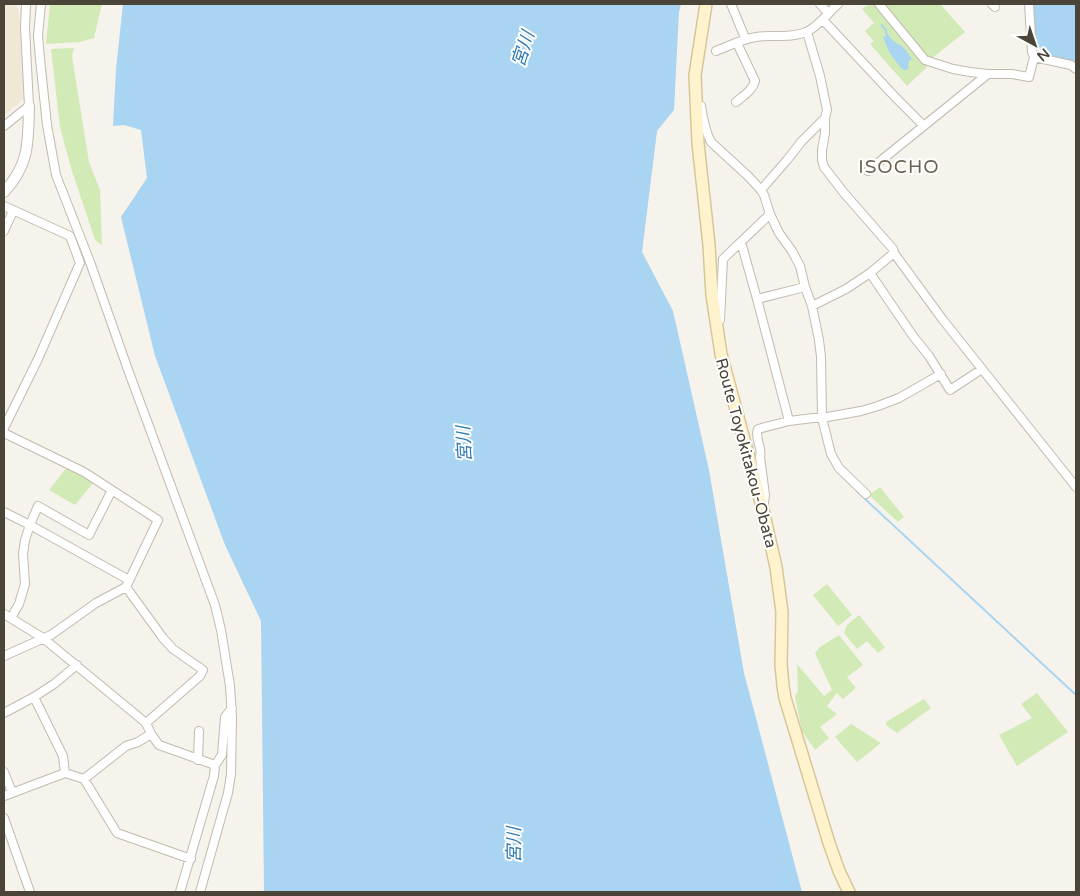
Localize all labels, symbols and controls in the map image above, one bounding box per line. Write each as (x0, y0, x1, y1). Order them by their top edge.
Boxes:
north arrow (1010, 20, 1060, 70)
water label: 宮川 (507, 27, 540, 70)
text: N (1033, 44, 1053, 65)
district label: ISOCHO (858, 156, 940, 178)
street label: Route Toyokitakou-Obata (711, 356, 781, 550)
water label: 宮川 (452, 423, 476, 463)
water label: 宮川 (503, 825, 525, 863)

